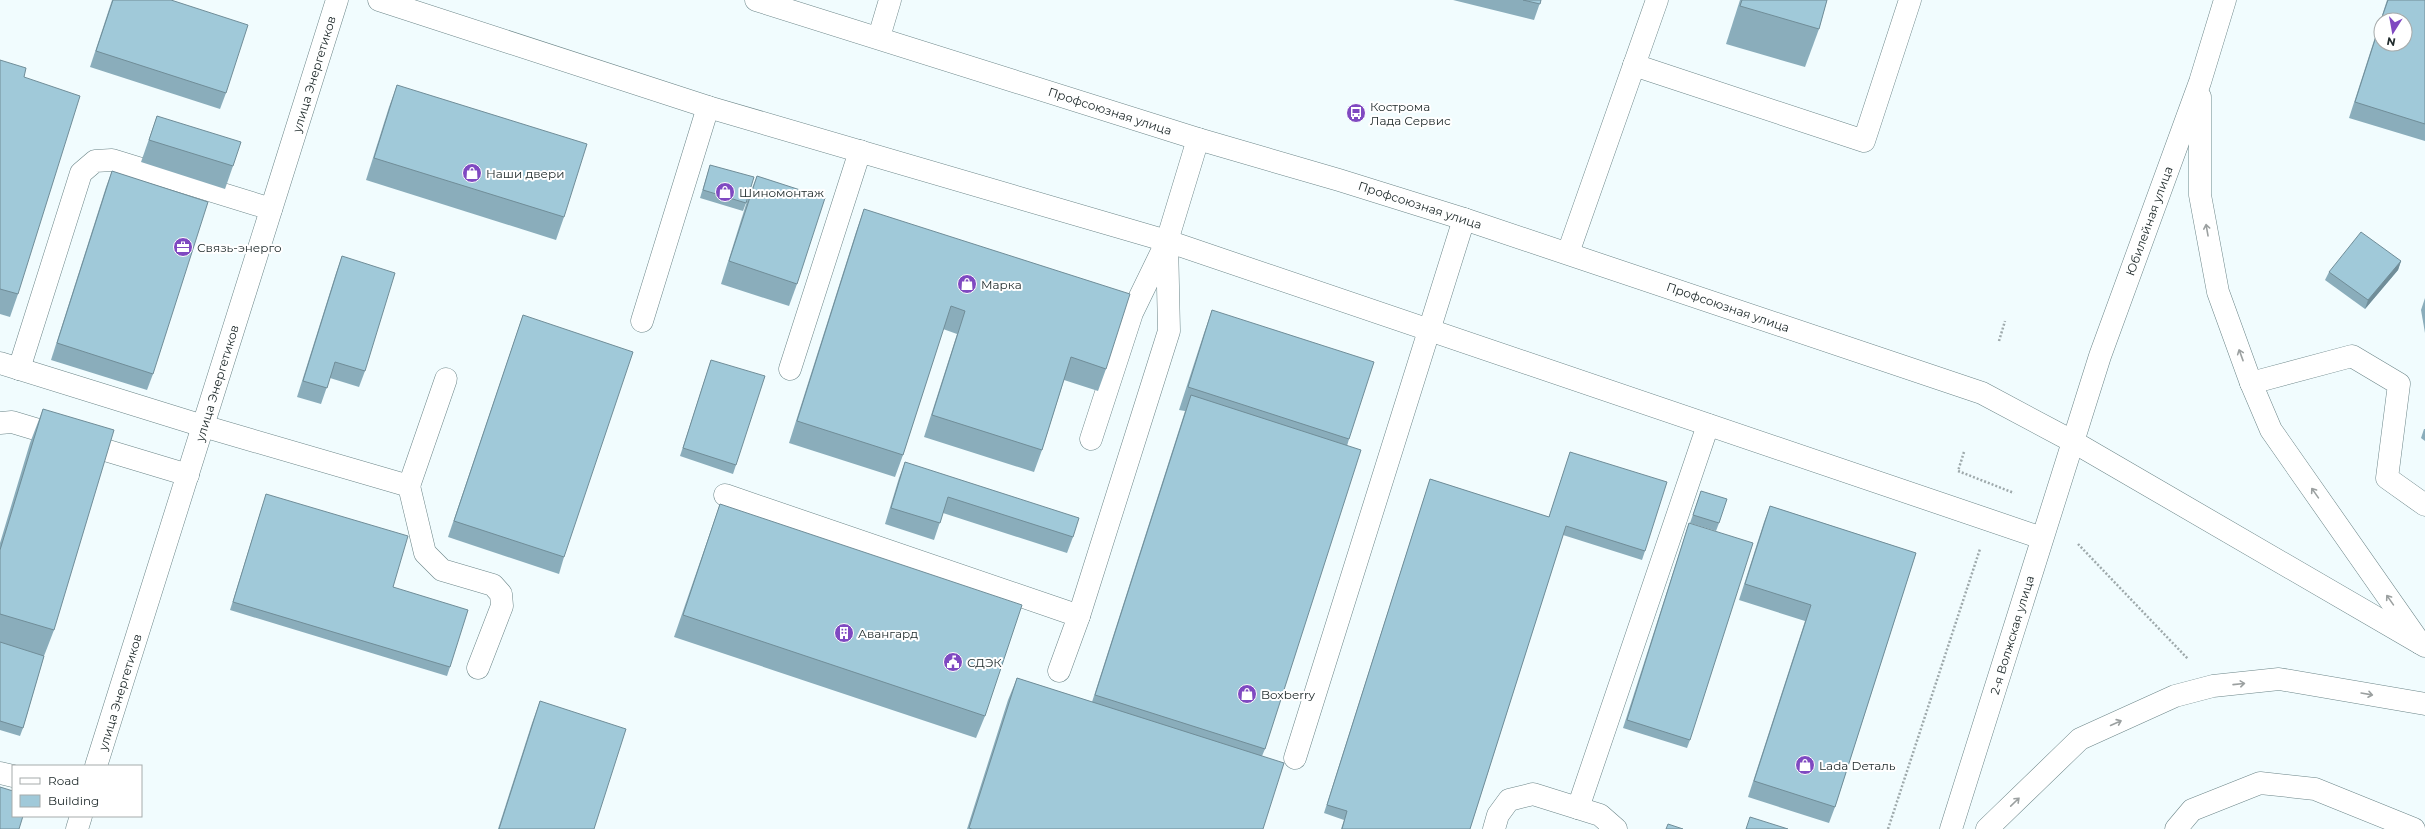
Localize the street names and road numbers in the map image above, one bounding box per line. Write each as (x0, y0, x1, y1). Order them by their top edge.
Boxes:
street label: улица Энергетиков (289, 14, 339, 135)
street label: Профсоюзная улица (1046, 84, 1174, 138)
street label: Юбилейная улица (2122, 164, 2176, 278)
street label: Профсоюзная улица (1356, 178, 1484, 232)
street label: Профсоюзная улица (1664, 279, 1792, 335)
street label: улица Энергетиков (192, 323, 242, 444)
street label: 2-я Волжская улица (1987, 574, 2037, 696)
street label: улица Энергетиков (95, 632, 145, 753)

